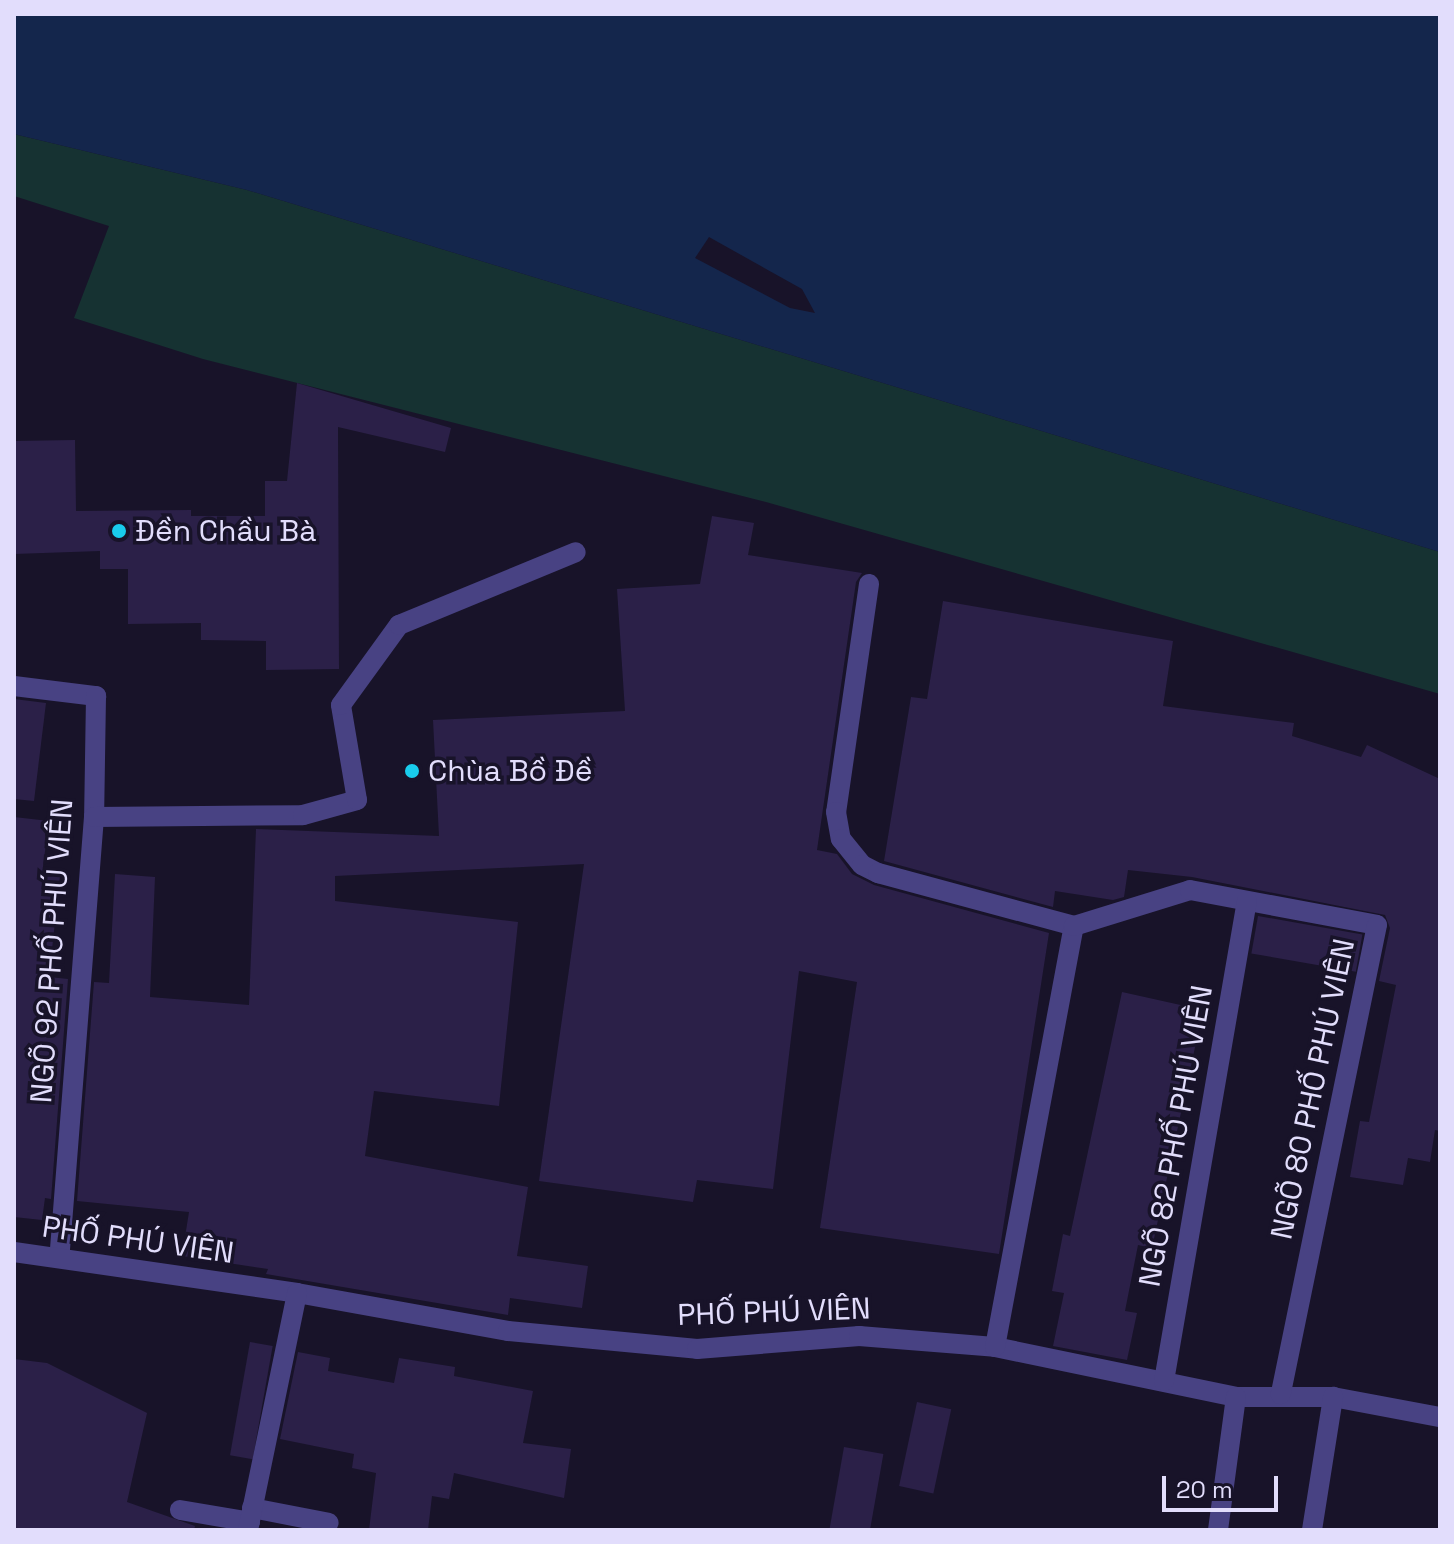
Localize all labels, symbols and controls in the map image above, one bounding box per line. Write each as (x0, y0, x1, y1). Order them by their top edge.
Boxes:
place label: Đền Chầu Bà (135, 513, 316, 549)
marker: Đền Chầu Bà (110, 522, 128, 540)
place label: Chùa Bồ Đề (428, 753, 592, 789)
marker: Chùa Bồ Đề (403, 762, 421, 780)
street label: NGÕ 92 PHỐ PHÚ VIÊN (23, 797, 81, 1105)
street label: NGÕ 80 PHỐ PHÚ VIÊN (1264, 935, 1362, 1243)
street label: NGÕ 82 PHỐ PHÚ VIÊN (1132, 982, 1220, 1290)
street label: PHỐ PHÚ VIÊN (40, 1209, 236, 1271)
street label: PHỐ PHÚ VIÊN (677, 1291, 871, 1333)
scale bar (1166, 1460, 1282, 1510)
text: 20 m (1176, 1474, 1233, 1505)

